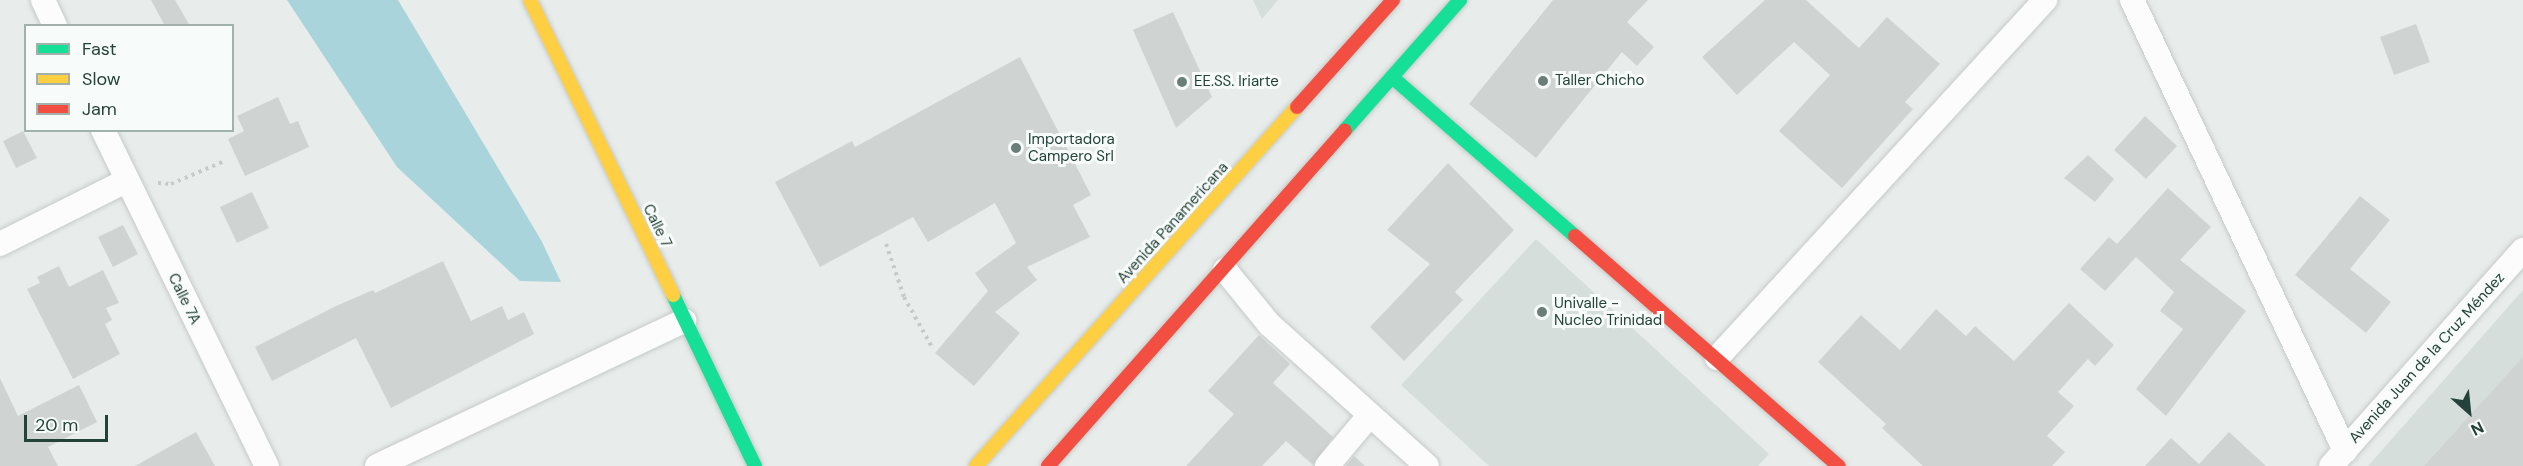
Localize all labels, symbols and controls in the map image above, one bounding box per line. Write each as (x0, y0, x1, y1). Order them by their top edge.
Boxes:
legend (24, 24, 234, 132)
text: Fast (82, 37, 117, 61)
text: Slow (82, 67, 121, 91)
place label: Taller Chicho (1555, 72, 1644, 90)
place label: EE.SS. Iriarte (1194, 73, 1279, 91)
marker: Taller Chicho (1536, 74, 1550, 88)
marker: EE.SS. Iriarte (1175, 75, 1189, 89)
text: Jam (82, 97, 117, 121)
place label: Importadora Campero Srl (1028, 130, 1115, 165)
marker: Importadora Campero Srl (1009, 141, 1023, 155)
street label: Avenida Panamericana (1114, 159, 1232, 287)
street label: Calle 7 (639, 201, 675, 251)
street label: Avenida Juan de la Cruz Méndez (2346, 269, 2508, 447)
street label: Calle 7A (164, 270, 204, 328)
place label: Univalle - Nucleo Trinidad (1554, 294, 1662, 329)
marker: Univalle - Nucleo Trinidad (1535, 305, 1549, 319)
north arrow (2439, 382, 2499, 442)
scale bar (27, 403, 111, 441)
text: 20 m (35, 413, 78, 437)
text: N (2467, 416, 2487, 440)

